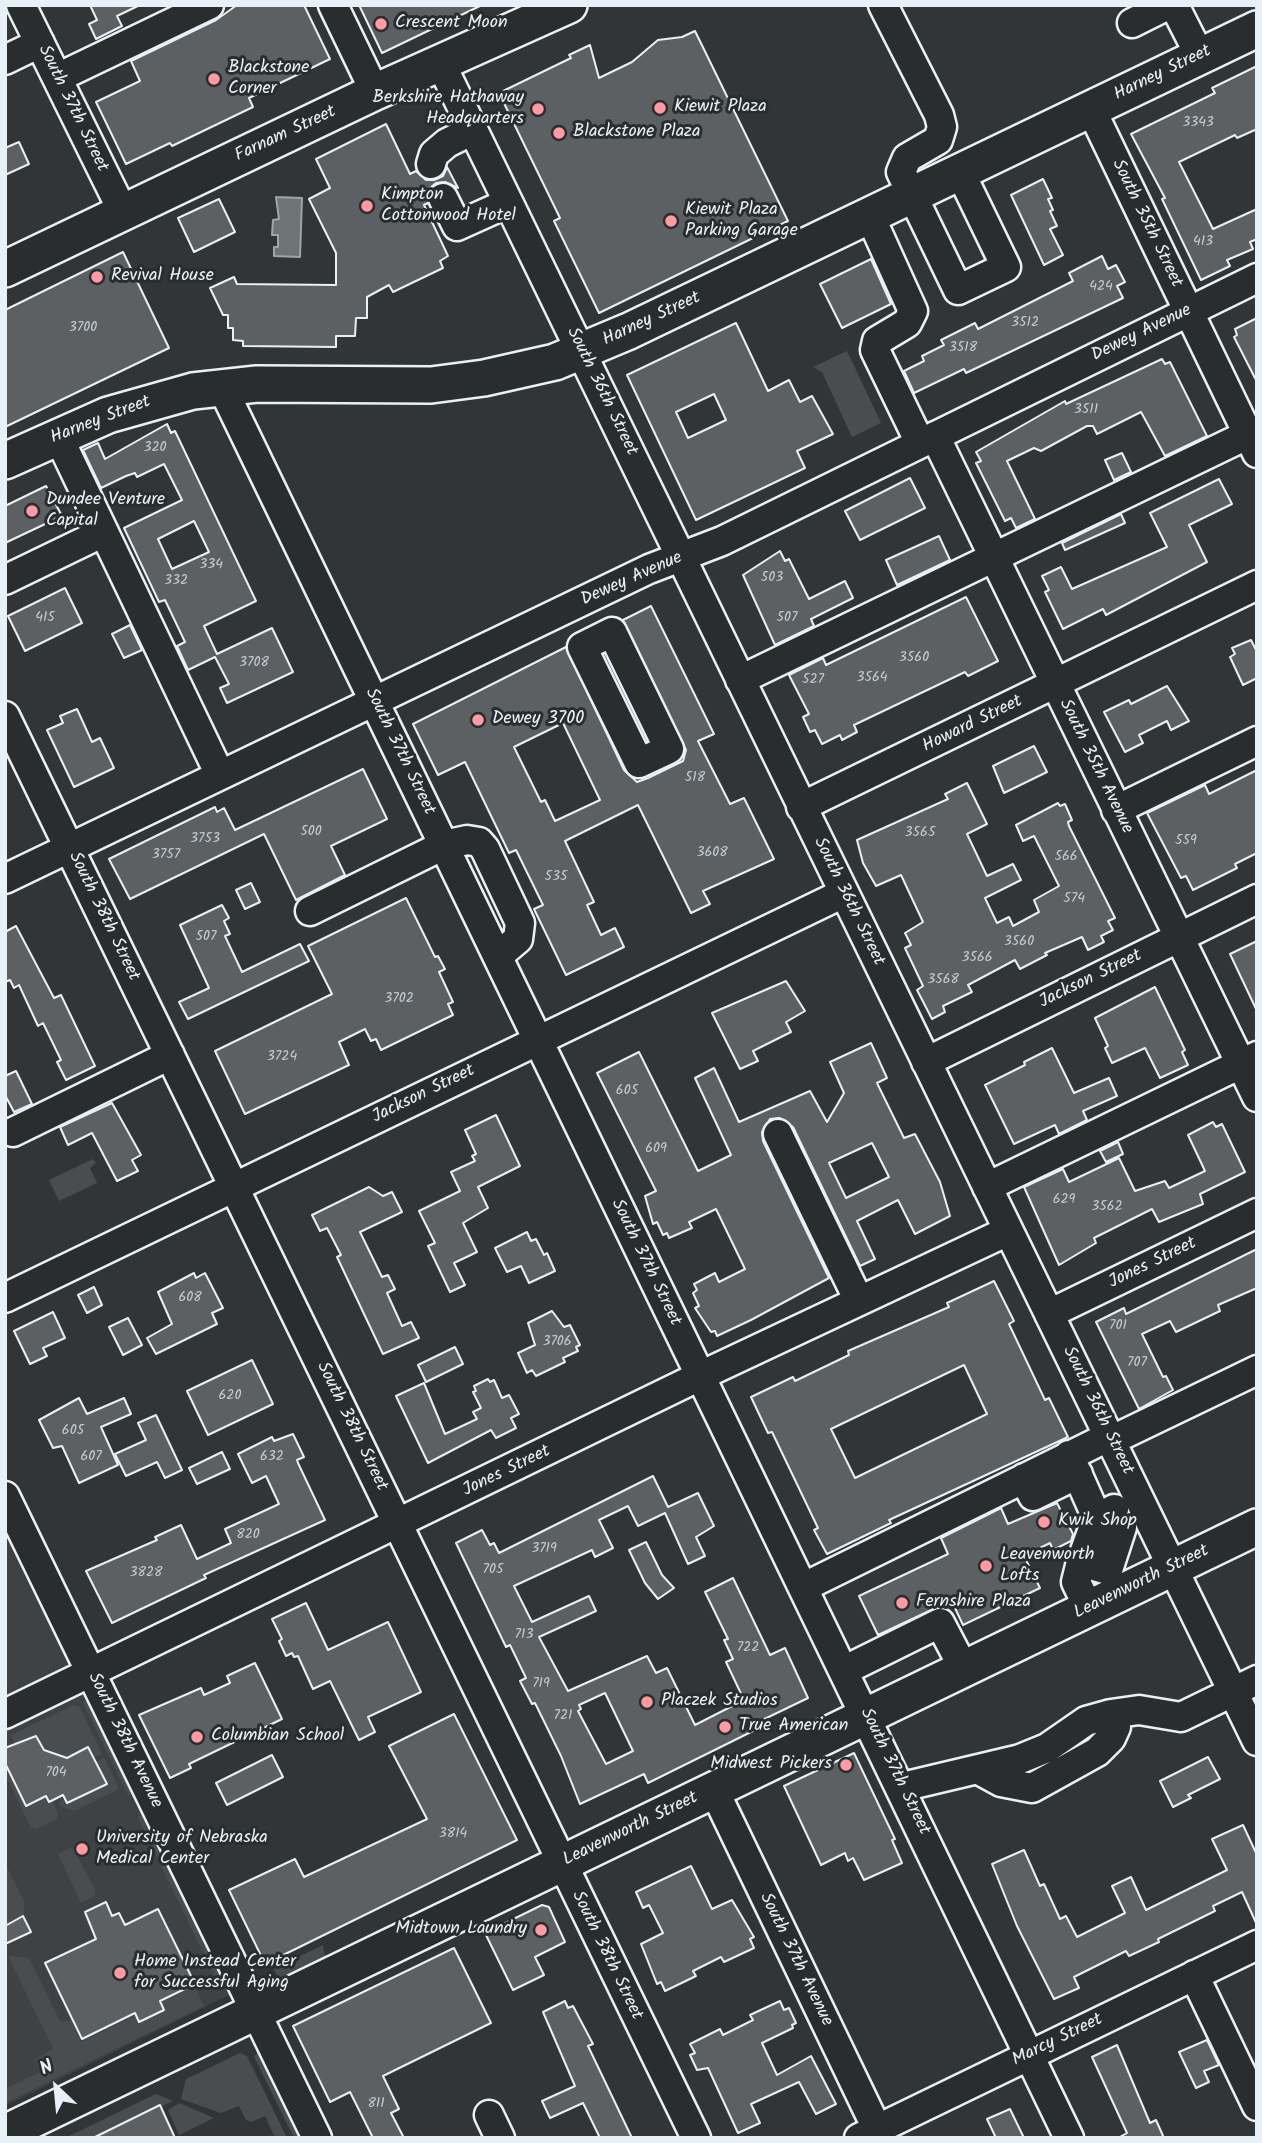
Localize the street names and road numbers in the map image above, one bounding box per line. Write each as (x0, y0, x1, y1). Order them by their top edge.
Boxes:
street label: Harney Street (1111, 41, 1215, 107)
street label: South 37th Street (32, 42, 112, 176)
street label: Farnam Street (232, 102, 340, 168)
street label: South 35th Street (1106, 157, 1186, 291)
street label: Harney Street (600, 288, 704, 352)
street label: Dewey Avenue (1088, 300, 1196, 368)
street label: South 36th Street (561, 324, 641, 460)
street label: Harney Street (48, 392, 154, 450)
street label: Dewey Avenue (578, 548, 686, 612)
street label: South 37th Street (359, 685, 439, 819)
street label: Howard Street (919, 691, 1027, 759)
street label: South 35th Avenue (1053, 696, 1137, 838)
street label: South 36th Street (808, 834, 888, 970)
street label: South 38th Street (62, 849, 144, 985)
street label: Jackson Street (1036, 946, 1146, 1014)
street label: Jackson Street (369, 1061, 479, 1129)
street label: South 37th Street (605, 1196, 685, 1330)
street label: Jones Street (1106, 1234, 1200, 1294)
street label: South 36th Street (1057, 1343, 1137, 1479)
street label: South 38th Street (310, 1359, 392, 1495)
street label: Jones Street (460, 1442, 554, 1502)
street label: Leavenworth Street (1071, 1541, 1213, 1625)
street label: South 38th Avenue (82, 1670, 166, 1812)
street label: South 37th Street (854, 1705, 934, 1839)
street label: Leavenworth Street (560, 1788, 702, 1872)
street label: South 38th Street (565, 1888, 647, 2024)
street label: South 37th Avenue (753, 1890, 837, 2030)
street label: Marcy Street (1009, 2010, 1107, 2072)

